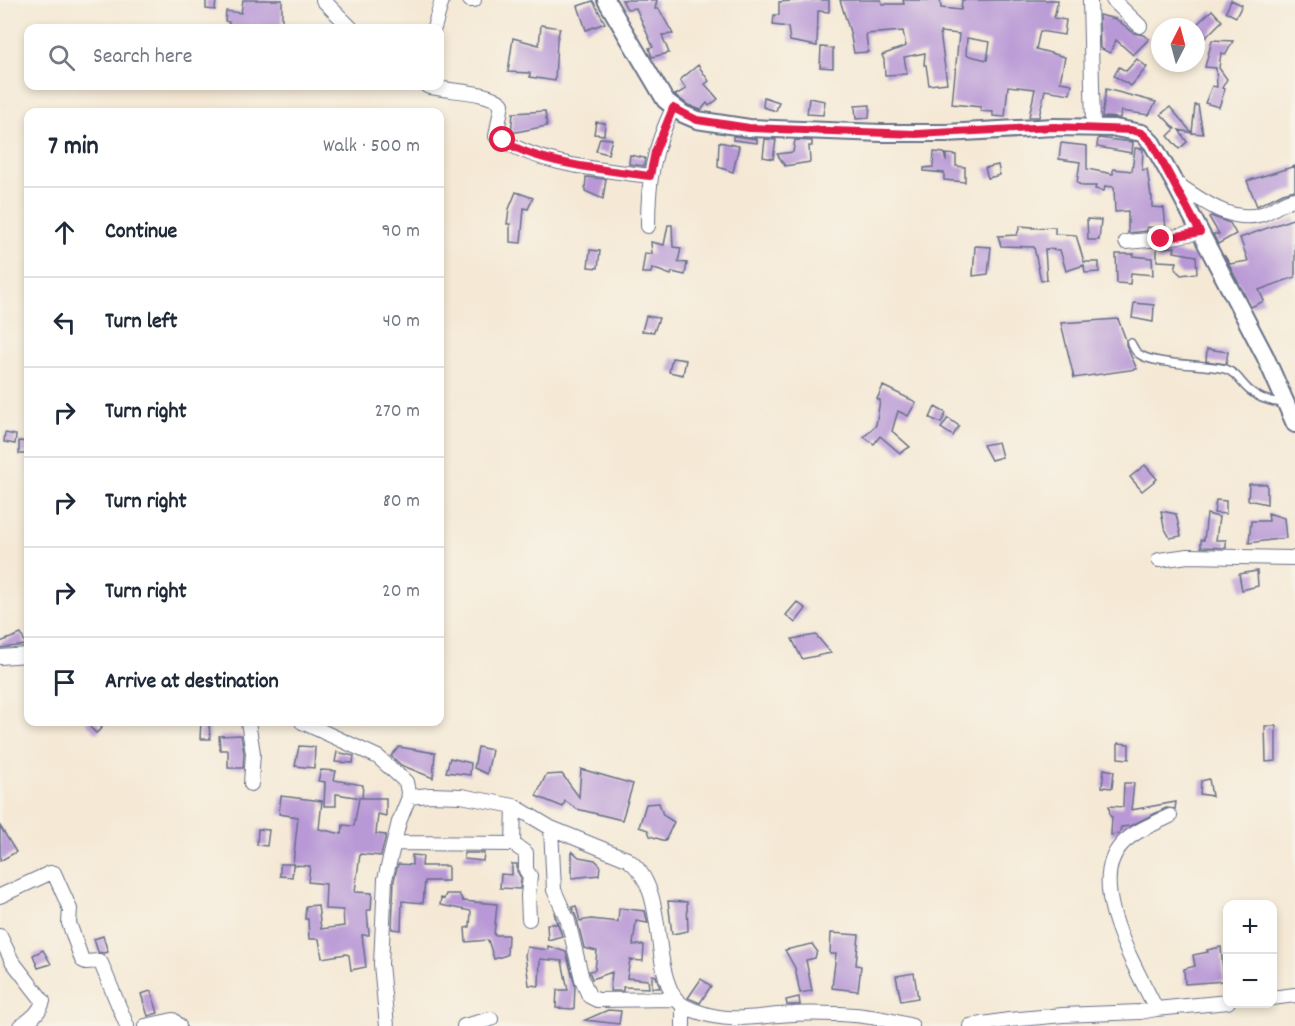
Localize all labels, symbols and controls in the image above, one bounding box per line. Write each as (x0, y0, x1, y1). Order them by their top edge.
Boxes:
north arrow (1151, 18, 1205, 72)
search box (24, 24, 444, 90)
icon: search (45, 41, 78, 74)
text: Search here (93, 42, 192, 73)
route start (489, 126, 515, 152)
text: 7 min (48, 129, 99, 166)
text: Walk · 500 m (323, 133, 420, 161)
icon: ahead (48, 216, 81, 249)
text: Continue (105, 217, 177, 248)
text: 90 m (382, 218, 420, 246)
route end (1147, 225, 1173, 251)
icon: left (48, 306, 81, 339)
text: Turn left (105, 307, 177, 338)
text: 40 m (382, 308, 420, 336)
icon: right (48, 396, 81, 429)
text: Turn right (105, 397, 187, 428)
text: 270 m (374, 398, 420, 426)
icon: right (48, 486, 81, 519)
text: Turn right (105, 487, 187, 518)
text: 80 m (383, 488, 420, 516)
icon: right (48, 576, 81, 609)
text: Turn right (105, 577, 187, 608)
text: 20 m (382, 578, 420, 606)
icon: arrive (48, 666, 81, 699)
text: Arrive at destination (105, 667, 279, 698)
map controls (1223, 900, 1277, 1008)
button: + (1223, 900, 1277, 954)
button: − (1223, 954, 1277, 1008)

